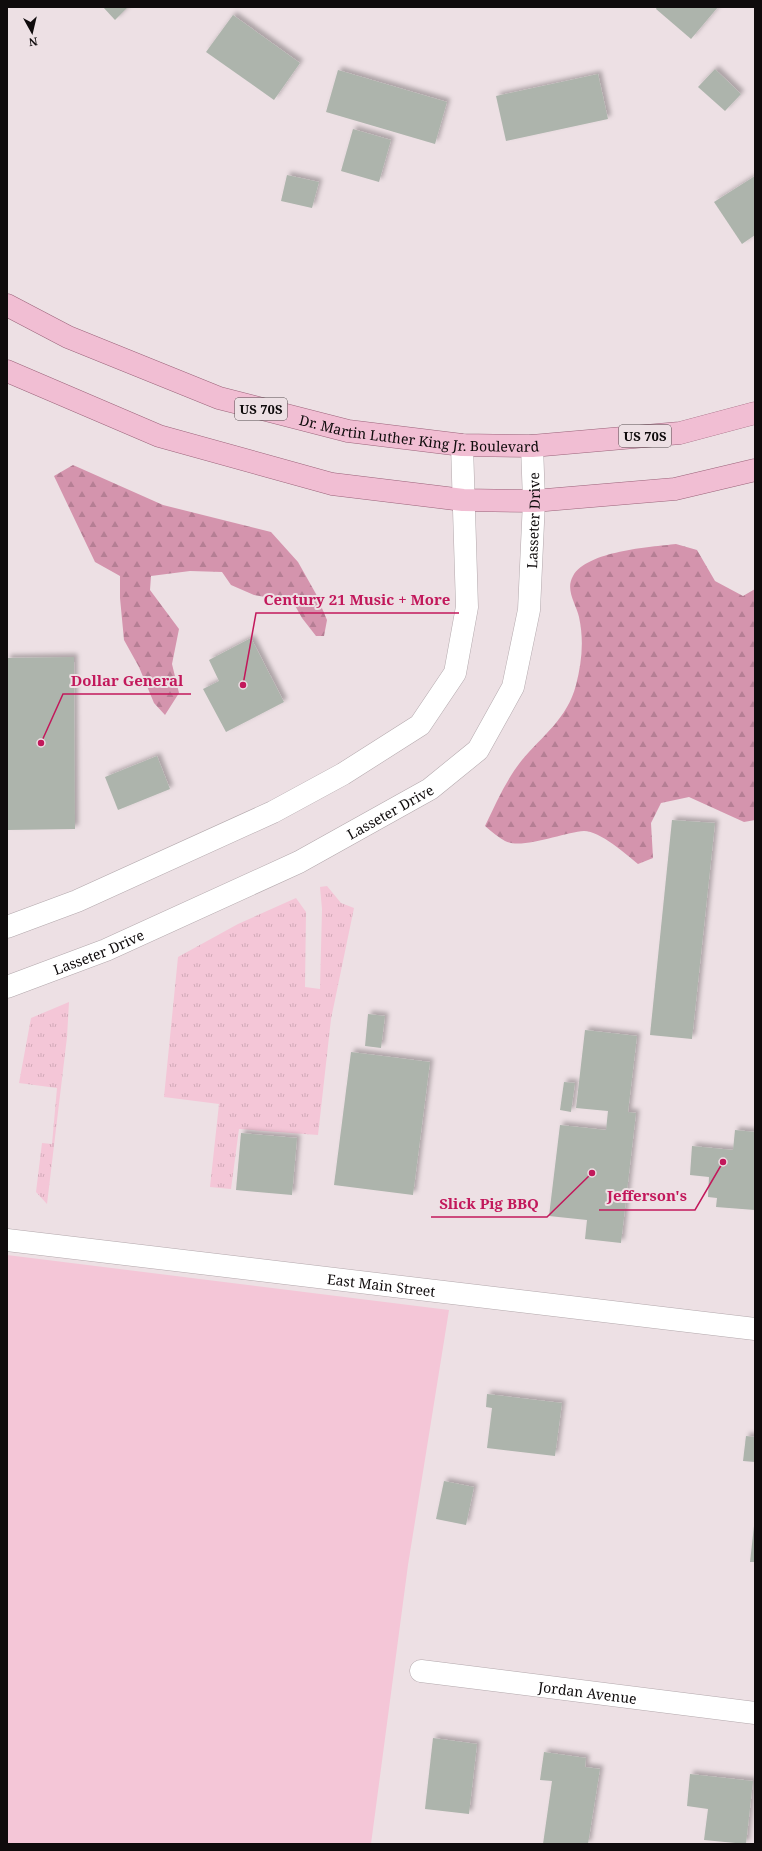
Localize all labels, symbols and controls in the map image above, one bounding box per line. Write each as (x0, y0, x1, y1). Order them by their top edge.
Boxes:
north arrow (12, 12, 52, 52)
text: N (28, 34, 39, 50)
road number: US 70S (235, 398, 287, 420)
street label: Dr. Martin Luther King Jr. Boulevard (297, 409, 540, 456)
road number: US 70S (619, 425, 671, 447)
street label: Lasseter Drive (521, 472, 544, 569)
callout: Century 21 Music + More (256, 586, 459, 613)
text: Century 21 Music + More (264, 589, 450, 609)
callout: Dollar General (63, 667, 191, 694)
text: Dollar General (71, 670, 184, 690)
street label: Lasseter Drive (343, 780, 437, 843)
street label: Lasseter Drive (50, 925, 147, 978)
callout: Jefferson's (599, 1183, 695, 1210)
text: Jefferson's (606, 1185, 687, 1205)
callout: Slick Pig BBQ (431, 1190, 547, 1217)
text: Slick Pig BBQ (439, 1193, 539, 1213)
street label: East Main Street (326, 1269, 437, 1300)
street label: Jordan Avenue (536, 1676, 638, 1708)

